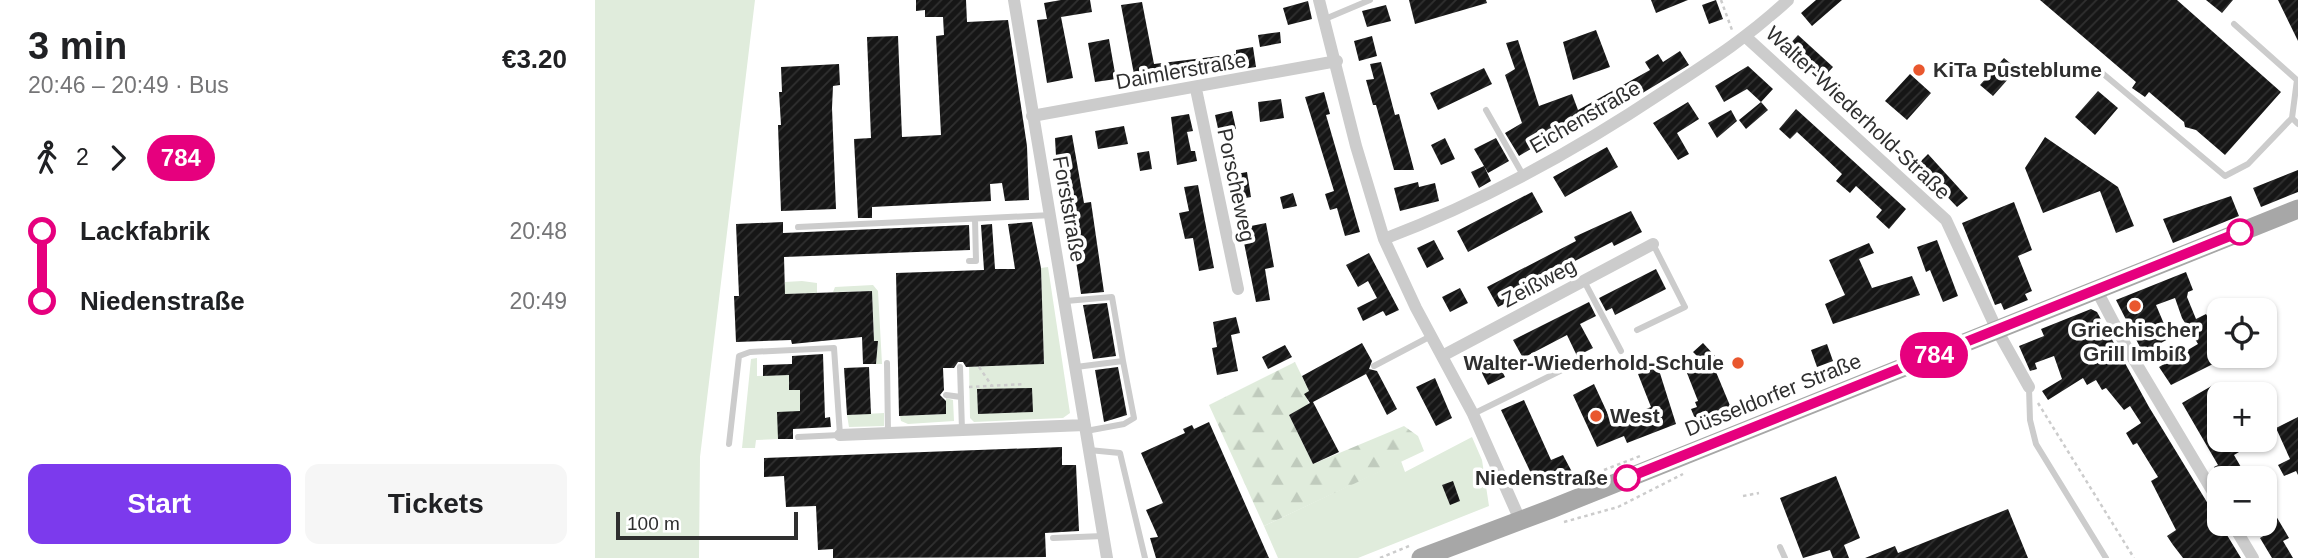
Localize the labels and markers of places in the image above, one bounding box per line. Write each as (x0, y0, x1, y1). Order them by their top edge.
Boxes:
place label: KiTa Pusteblume (1933, 58, 2102, 81)
marker: KiTa Pusteblume (1911, 62, 1927, 78)
unlabelled marker (2227, 219, 2253, 245)
marker: Griechischer Grill Imbiß (2127, 298, 2143, 314)
place label: Griechischer Grill Imbiß (2071, 318, 2199, 365)
place label: Walter-Wiederhold-Schule (1464, 351, 1724, 374)
marker: Walter-Wiederhold-Schule (1730, 355, 1746, 371)
place label: West (1610, 404, 1660, 427)
marker: West (1588, 408, 1604, 424)
marker: Niedenstraße (1614, 465, 1640, 491)
place label: Niedenstraße (1475, 466, 1608, 489)

